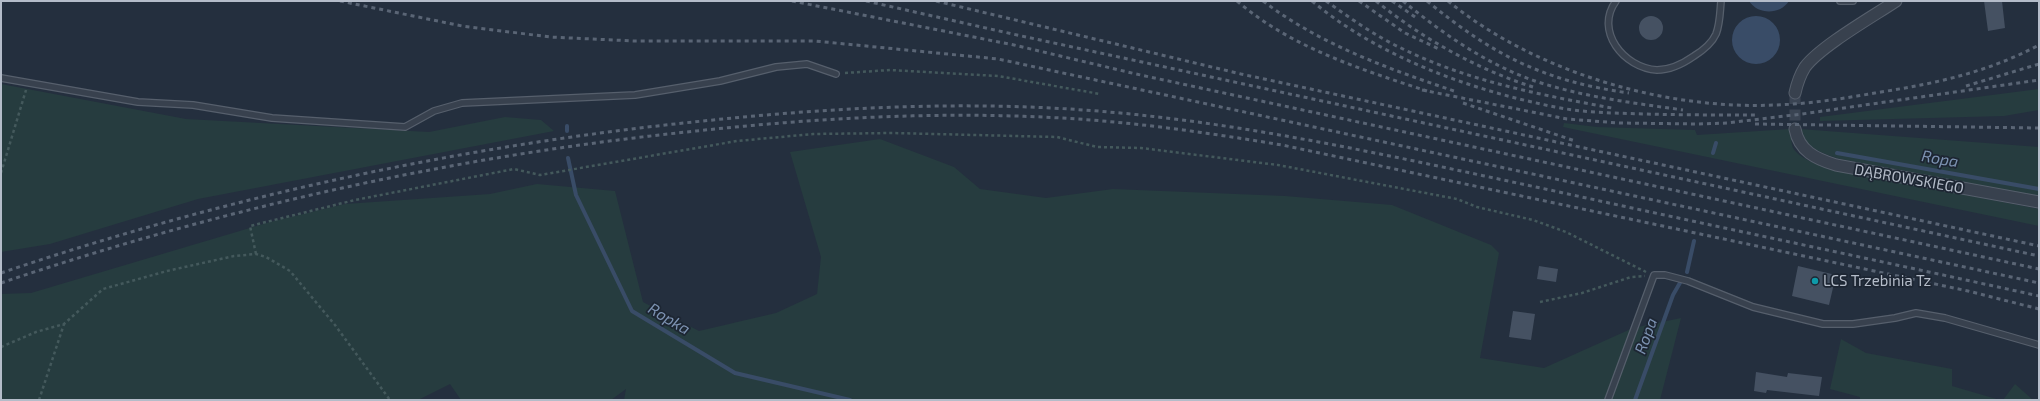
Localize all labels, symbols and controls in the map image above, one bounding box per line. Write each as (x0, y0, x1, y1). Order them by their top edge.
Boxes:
water label: Ropa (1920, 146, 1960, 172)
street label: DĄBROWSKIEGO (1853, 160, 1965, 198)
place label: LCS Trzebinia Tz (1823, 272, 1931, 290)
marker: LCS Trzebinia Tz (1810, 276, 1820, 286)
water label: Ropka (645, 299, 693, 339)
water label: Ropa (1631, 315, 1661, 357)

